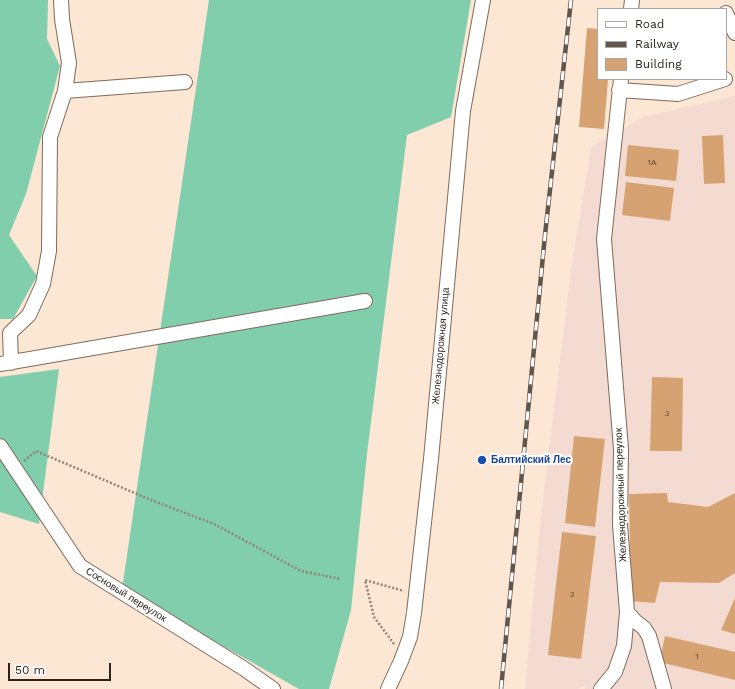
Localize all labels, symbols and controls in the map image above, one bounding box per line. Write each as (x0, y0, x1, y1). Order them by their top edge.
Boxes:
legend (597, 8, 727, 80)
text: Road (635, 17, 664, 31)
text: Railway (635, 37, 679, 51)
text: Building (635, 57, 682, 71)
house number: 1А (648, 158, 656, 168)
street label: Железнодорожная улица (430, 287, 452, 405)
house number: 3 (665, 409, 669, 419)
street label: Железнодорожный переулок (613, 428, 629, 562)
marker: Балтийский Лес (476, 454, 488, 466)
place label: Балтийский Лес (491, 454, 571, 466)
street label: Сосновый переулок (83, 565, 169, 625)
house number: 3 (570, 590, 574, 600)
house number: 1 (695, 652, 699, 662)
scale bar (10, 655, 113, 681)
text: 50 m (15, 663, 45, 677)

